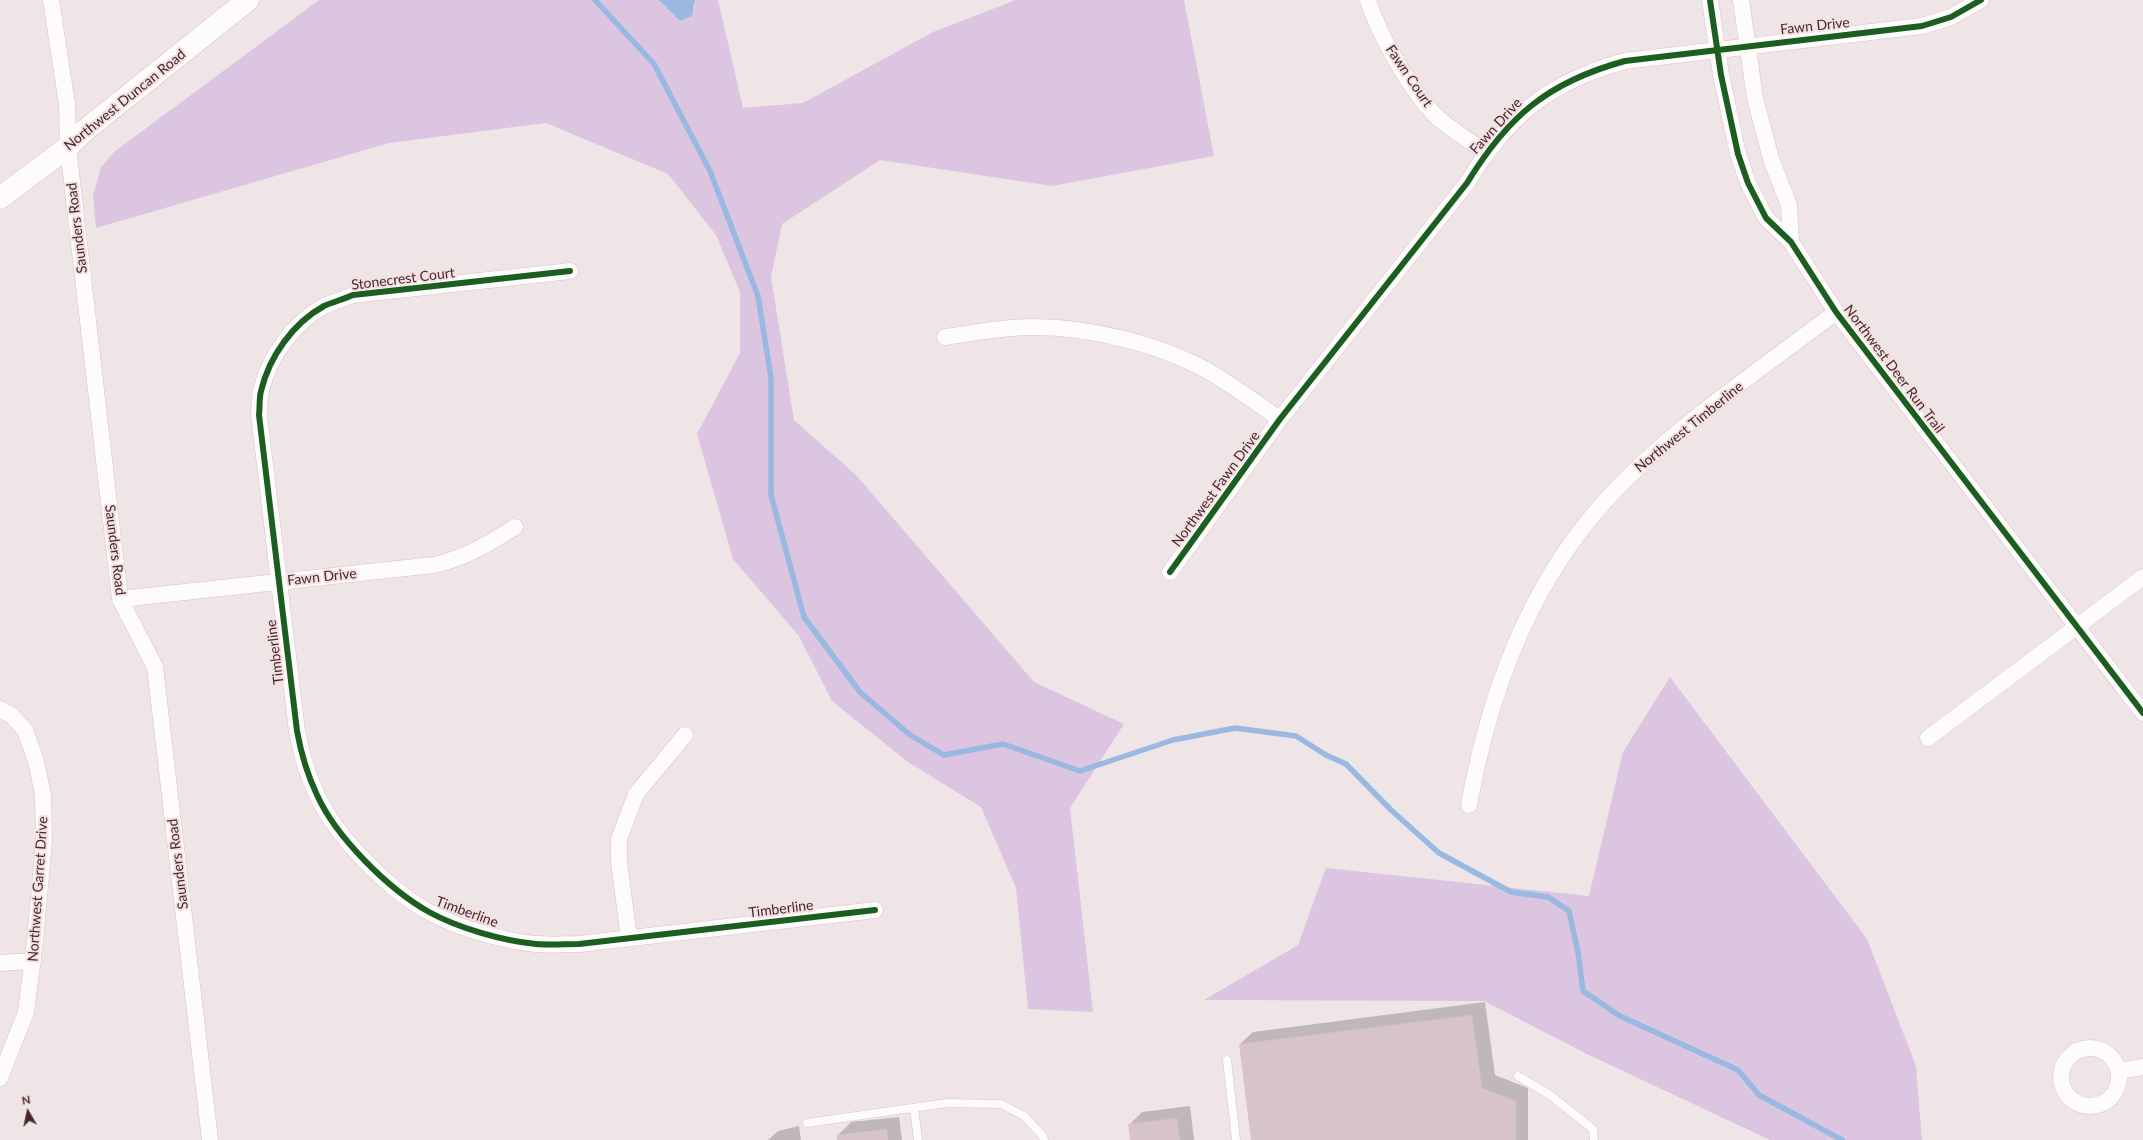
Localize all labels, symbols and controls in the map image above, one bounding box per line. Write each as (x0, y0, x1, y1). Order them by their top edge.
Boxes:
street label: Fawn Drive (1780, 14, 1850, 38)
street label: Fawn Court (1382, 42, 1436, 110)
street label: Northwest Duncan Road (61, 46, 189, 154)
street label: Fawn Drive (1466, 95, 1526, 157)
street label: Saunders Road (63, 182, 91, 274)
street label: Stonecrest Court (350, 264, 456, 294)
street label: Northwest Deer Run Trail (1840, 302, 1948, 436)
street label: Northwest Timberline (1631, 378, 1747, 476)
street label: Northwest Fawn Drive (1168, 428, 1264, 550)
street label: Saunders Road (101, 504, 129, 596)
street label: Fawn Drive (287, 565, 357, 589)
street label: Timberline (263, 619, 287, 685)
street label: Northwest Garret Drive (25, 816, 51, 962)
street label: Saunders Road (164, 818, 192, 910)
street label: Timberline (433, 893, 501, 931)
street label: Timberline (748, 897, 814, 921)
north arrow (8, 1092, 48, 1132)
text: N (21, 1093, 31, 1107)

